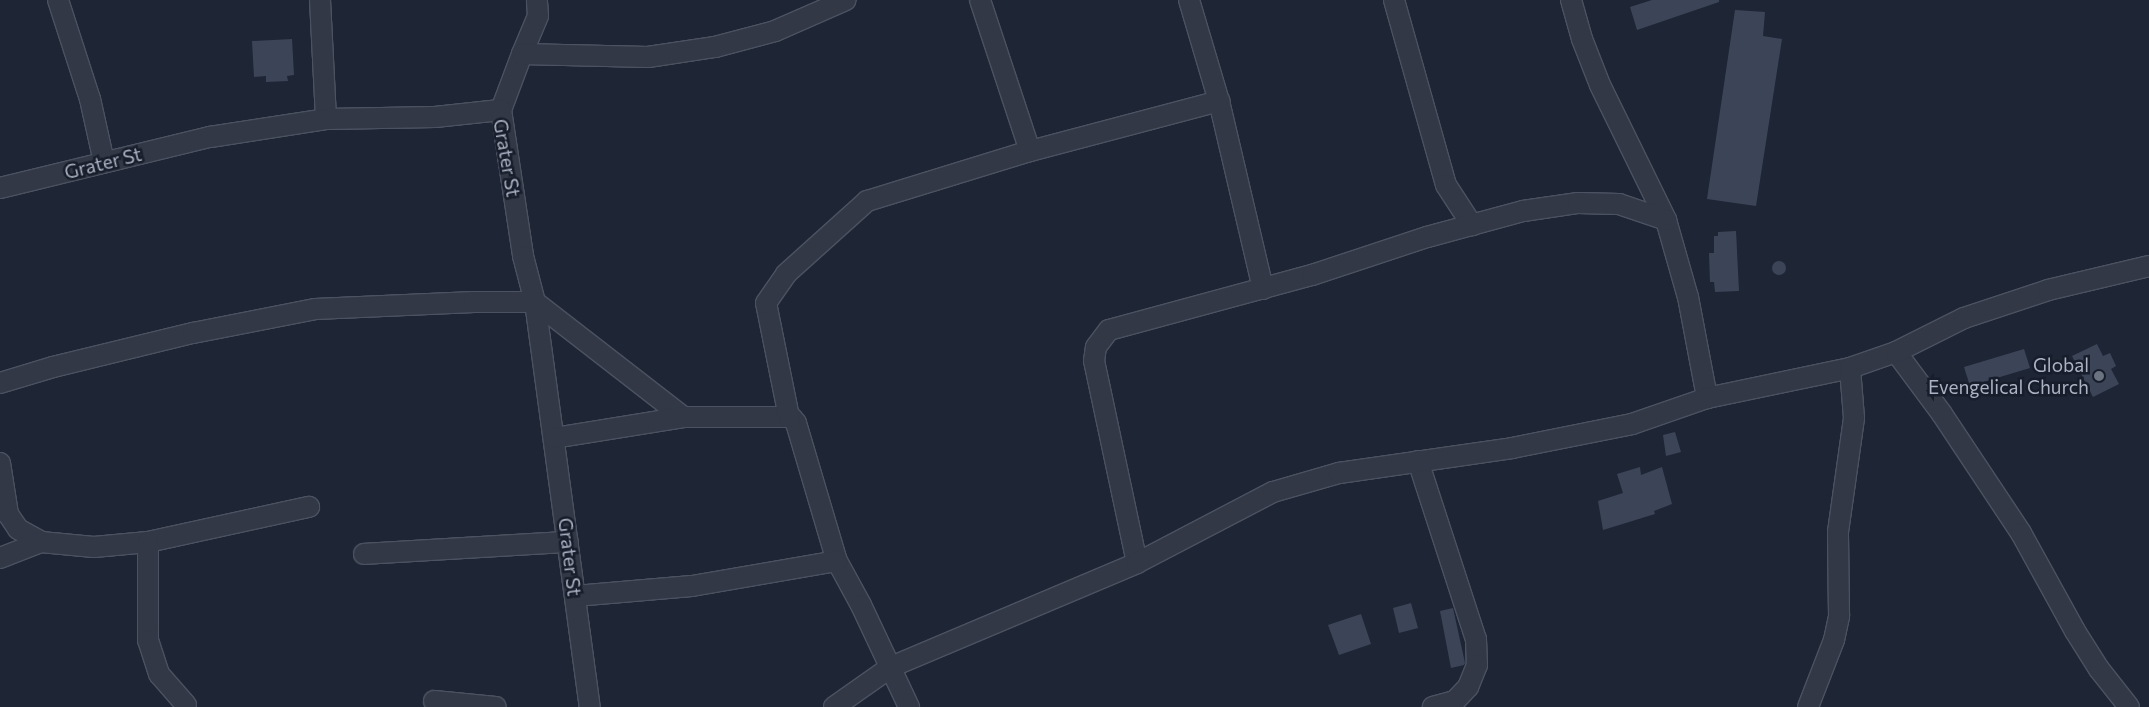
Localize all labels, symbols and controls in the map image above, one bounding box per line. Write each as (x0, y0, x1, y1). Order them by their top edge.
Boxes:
street label: Grater St (489, 117, 525, 199)
street label: Grater St (62, 142, 144, 184)
place label: Global Evengelical Church (1928, 354, 2089, 398)
marker: Global Evengelical Church (2093, 370, 2105, 382)
street label: Grater St (554, 516, 586, 598)

